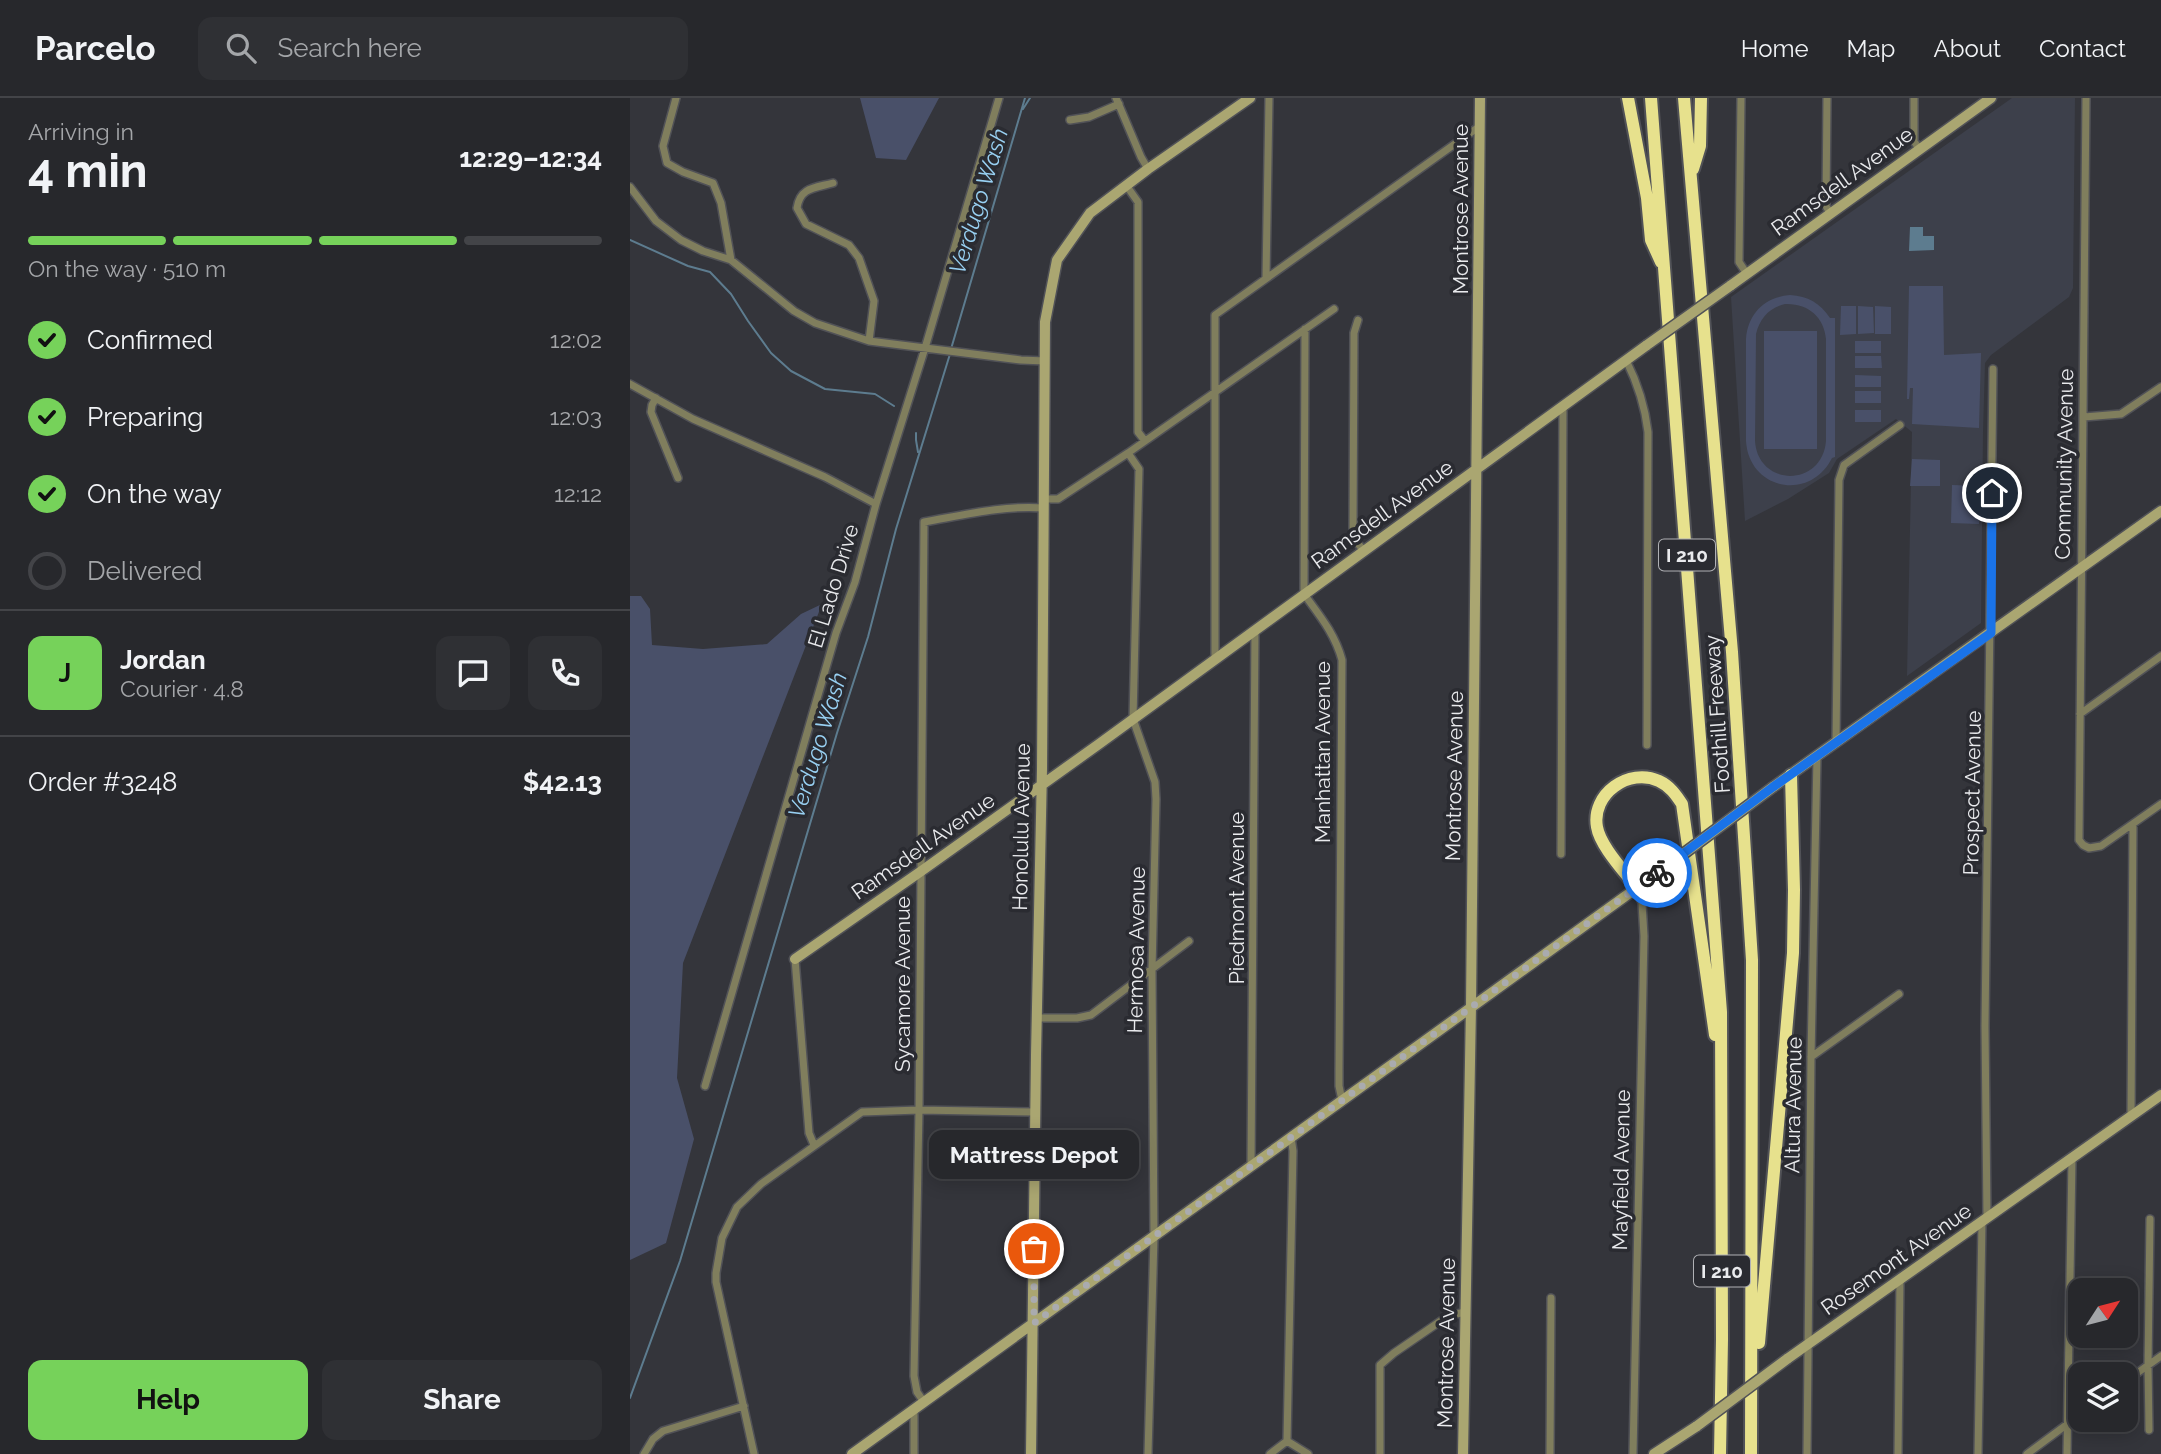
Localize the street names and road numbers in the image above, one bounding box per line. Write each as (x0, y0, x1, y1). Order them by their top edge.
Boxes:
street label: Ramsdell Avenue (1766, 121, 1918, 241)
street label: Montrose Avenue (1448, 124, 1473, 294)
street label: Community Avenue (2050, 368, 2078, 560)
street label: Ramsdell Avenue (1306, 454, 1458, 574)
street label: El Lado Drive (802, 521, 864, 651)
road number: I 210 (1659, 540, 1715, 570)
street label: Foothill Freeway (1699, 634, 1735, 794)
street label: Manhattan Avenue (1310, 661, 1335, 843)
street label: Montrose Avenue (1440, 691, 1468, 861)
street label: Prospect Avenue (1958, 710, 1986, 876)
street label: Honolulu Avenue (1007, 743, 1035, 911)
street label: Ramsdell Avenue (847, 787, 999, 905)
street label: Piedmont Avenue (1224, 812, 1249, 984)
street label: Hermosa Avenue (1122, 866, 1150, 1034)
street label: Sycamore Avenue (890, 896, 915, 1072)
street label: Altura Avenue (1779, 1036, 1807, 1174)
street label: Mayfield Avenue (1607, 1089, 1635, 1251)
street label: Rosemont Avenue (1816, 1198, 1976, 1320)
road number: I 210 (1694, 1256, 1750, 1287)
street label: Montrose Avenue (1432, 1258, 1460, 1428)

